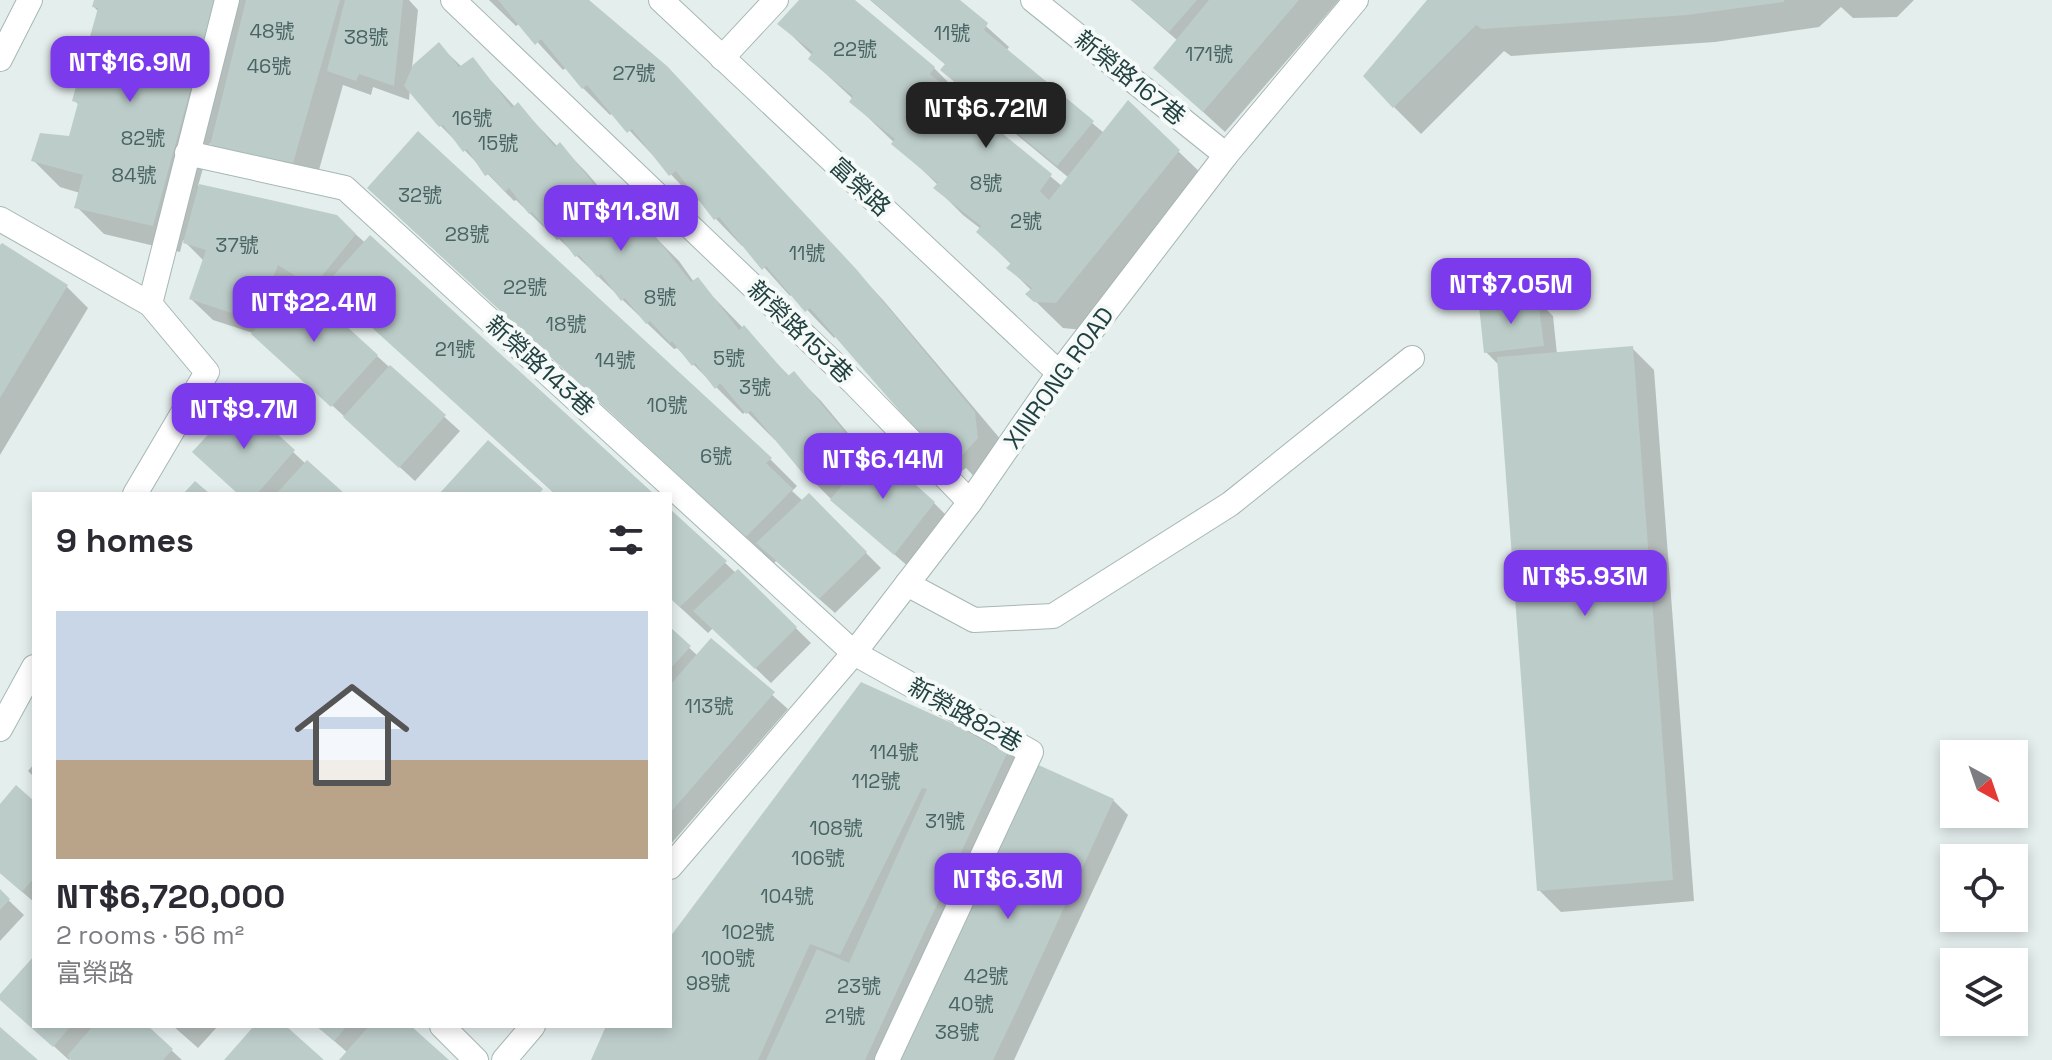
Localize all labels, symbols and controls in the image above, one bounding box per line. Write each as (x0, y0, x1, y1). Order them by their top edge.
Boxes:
house number: 48號 (250, 18, 294, 44)
house number: 11號 (934, 20, 970, 46)
street label: 新榮路167巷 (1069, 23, 1192, 132)
house number: 38號 (344, 24, 388, 50)
pin: NT$16.9M (47, 36, 213, 104)
house number: 22號 (833, 36, 877, 62)
house number: 171號 (1185, 41, 1233, 67)
text: NT$16.9M (69, 45, 191, 79)
house number: 46號 (247, 53, 291, 79)
house number: 27號 (612, 60, 656, 86)
pin: NT$6.72M (903, 82, 1069, 150)
text: NT$6.72M (924, 91, 1048, 125)
house number: 16號 (452, 105, 492, 131)
house number: 82號 (121, 125, 165, 151)
house number: 15號 (478, 130, 518, 156)
street label: 富榮路 (823, 151, 897, 223)
house number: 84號 (112, 162, 156, 188)
house number: 8號 (970, 170, 1002, 196)
house number: 32號 (398, 182, 442, 208)
pin: NT$11.8M (538, 185, 704, 253)
text: NT$11.8M (562, 194, 680, 228)
house number: 2號 (1010, 208, 1042, 234)
house number: 28號 (445, 221, 489, 247)
house number: 37號 (215, 232, 259, 258)
house number: 11號 (789, 240, 825, 266)
pin: NT$7.05M (1428, 258, 1594, 326)
text: NT$7.05M (1449, 267, 1573, 301)
house number: 22號 (503, 274, 547, 300)
street label: 新榮路153巷 (741, 274, 860, 390)
pin: NT$22.4M (231, 276, 397, 344)
house number: 8號 (644, 284, 676, 310)
text: NT$22.4M (251, 285, 377, 319)
street label: XINRONG ROAD (997, 301, 1121, 455)
street label: 新榮路143巷 (480, 309, 601, 422)
house number: 18號 (546, 311, 586, 337)
house number: 21號 (435, 336, 475, 362)
house number: 5號 (713, 345, 745, 371)
house number: 14號 (595, 347, 635, 373)
house number: 3號 (739, 374, 771, 400)
pin: NT$9.7M (170, 383, 318, 451)
text: NT$9.7M (190, 392, 298, 426)
house number: 10號 (646, 392, 688, 418)
pin: NT$6.14M (800, 433, 966, 501)
text: NT$6.14M (822, 442, 944, 476)
house number: 6號 (700, 443, 732, 469)
icon: filters (604, 518, 648, 562)
text: 9 homes (56, 519, 194, 562)
pin: NT$5.93M (1502, 550, 1668, 618)
text: NT$5.93M (1522, 559, 1648, 593)
icon: home (280, 663, 424, 807)
street label: 新榮路82巷 (903, 671, 1028, 759)
house number: 113號 (685, 693, 733, 719)
house number: 114號 (869, 739, 919, 765)
north arrow (1940, 740, 2028, 828)
map controls (1940, 740, 2028, 1036)
house number: 112號 (852, 768, 900, 794)
house number: 31號 (925, 808, 965, 834)
house number: 108號 (809, 815, 863, 841)
button: locate (1940, 844, 2028, 932)
house number: 106號 (791, 845, 845, 871)
pin: NT$6.3M (934, 853, 1082, 921)
text: NT$6.3M (953, 862, 1063, 896)
text: NT$6,720,000 (56, 875, 285, 918)
house number: 104號 (760, 883, 814, 909)
text: 2 rooms · 56 m² (56, 918, 244, 952)
house number: 102號 (721, 919, 775, 945)
house number: 100號 (701, 945, 755, 971)
button: layers (1940, 948, 2028, 1036)
text: 富榮路 (56, 956, 134, 990)
house number: 42號 (964, 963, 1008, 989)
house number: 98號 (686, 970, 730, 996)
house number: 23號 (837, 973, 881, 999)
house number: 40號 (948, 991, 994, 1017)
house number: 21號 (825, 1003, 865, 1029)
house number: 38號 (935, 1019, 979, 1045)

